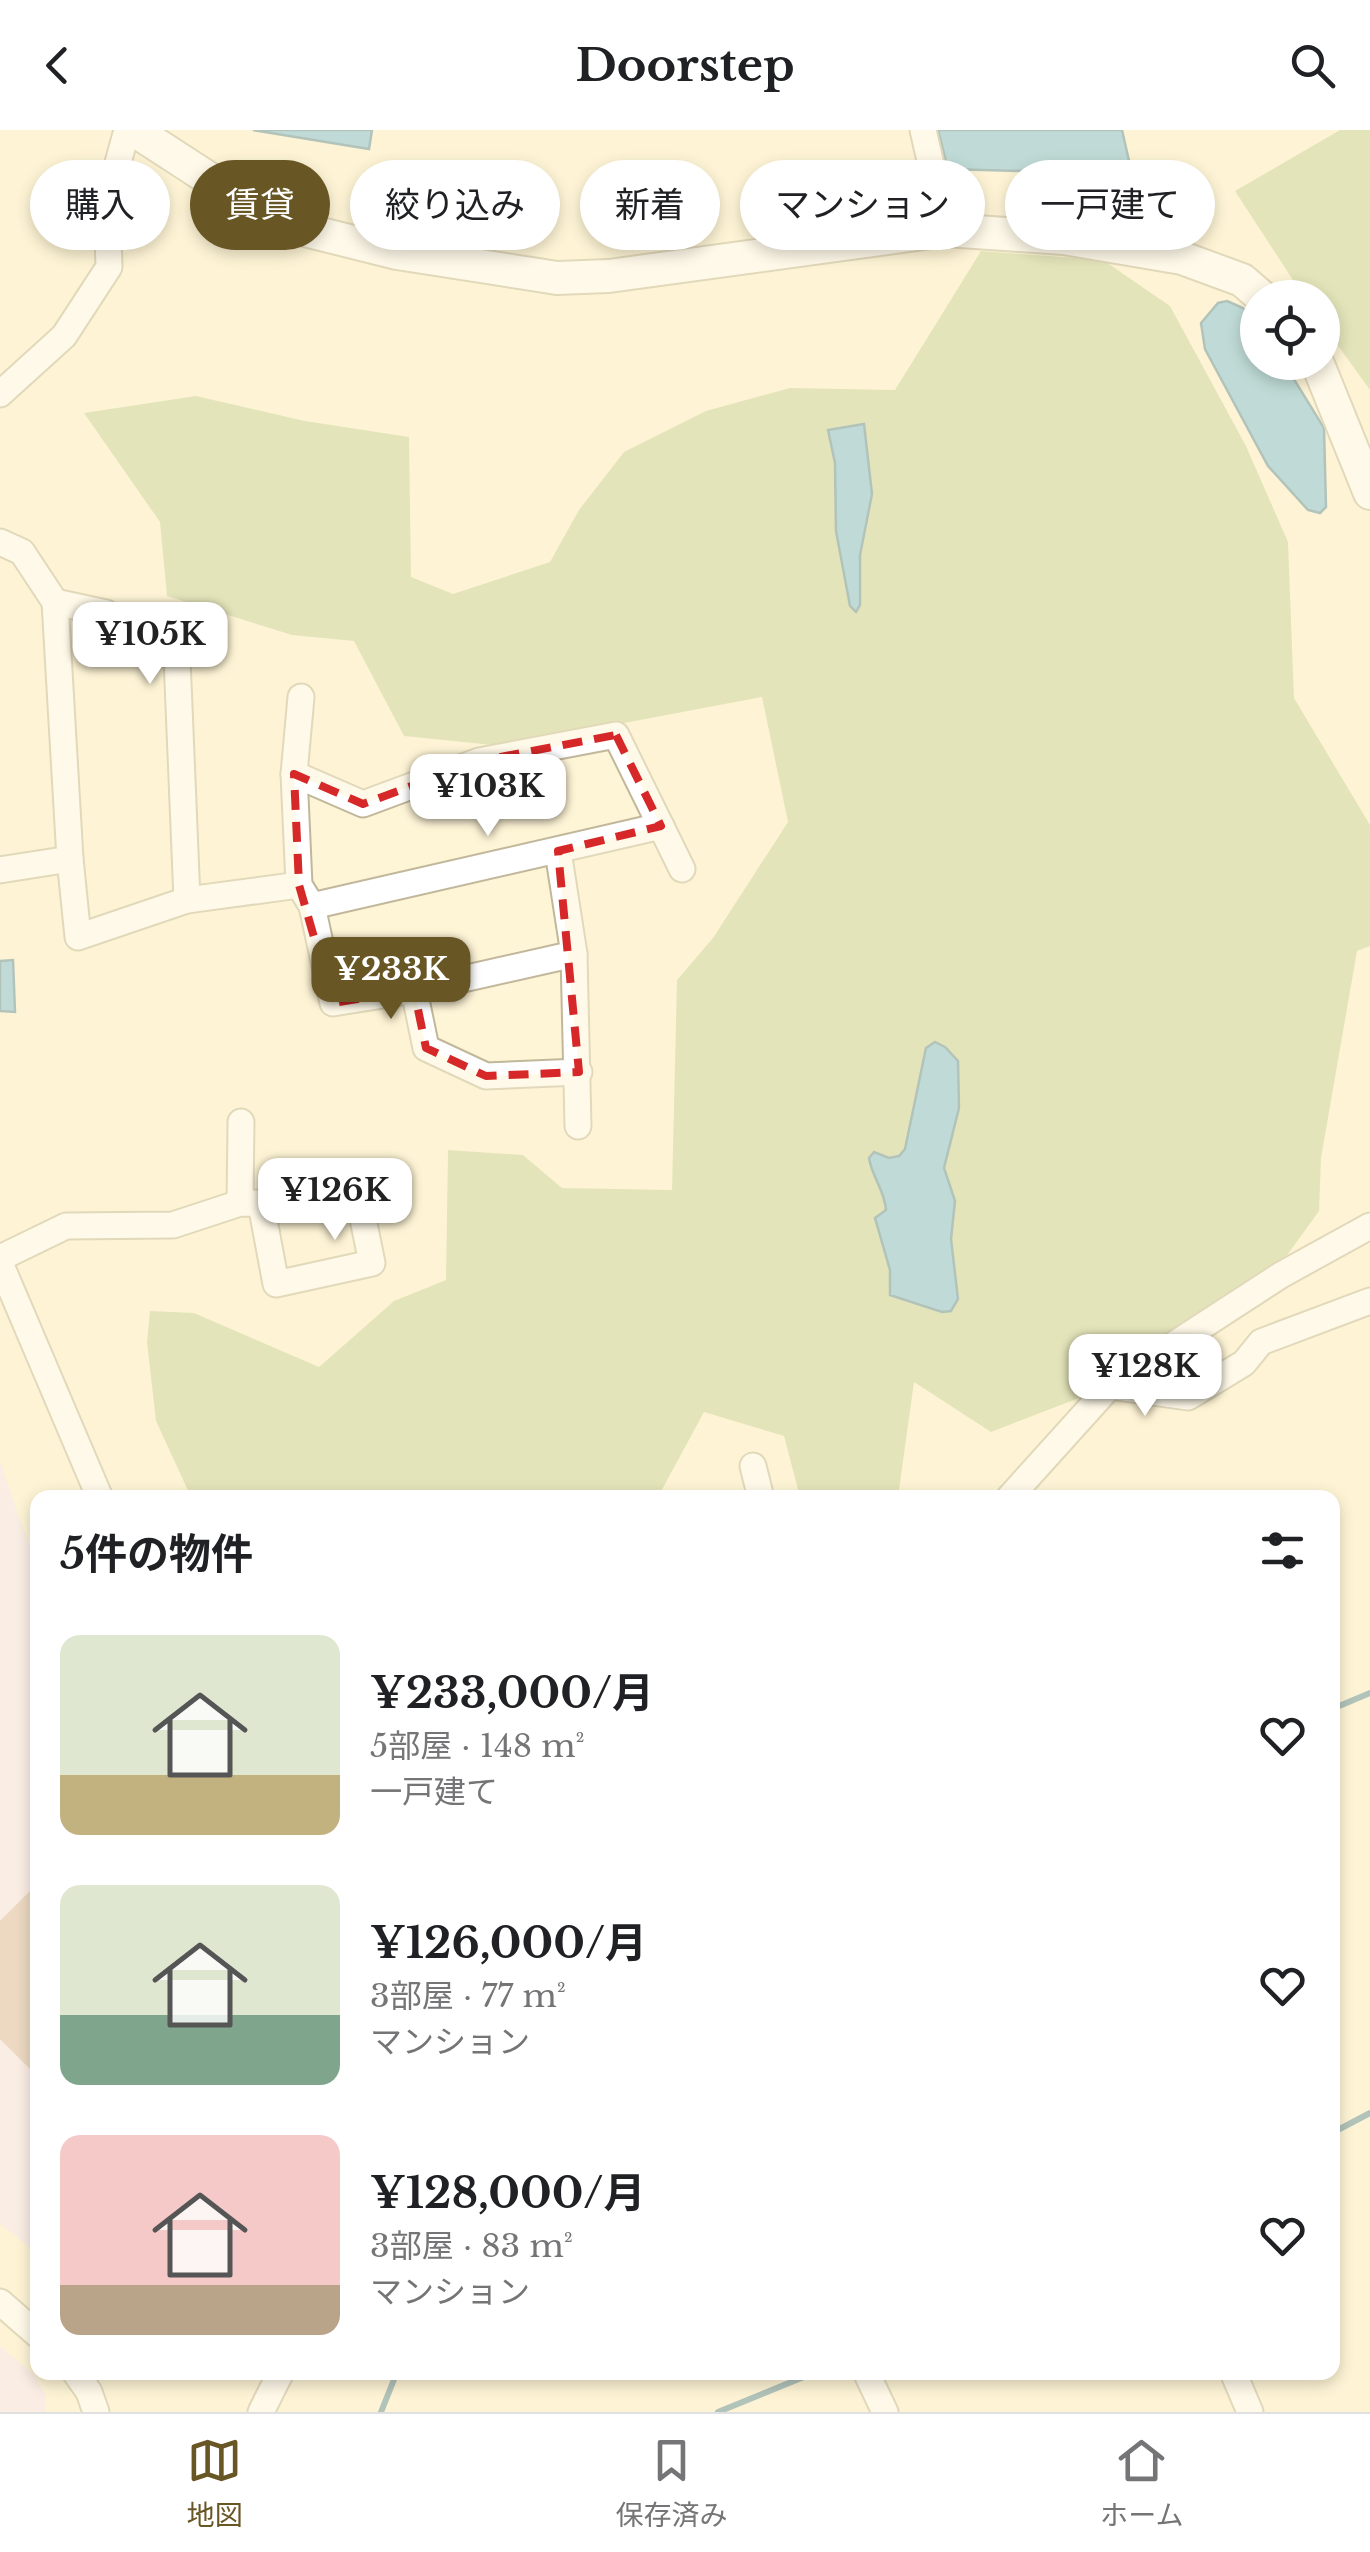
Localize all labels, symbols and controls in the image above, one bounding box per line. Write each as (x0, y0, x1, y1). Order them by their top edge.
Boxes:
text: Doorstep (575, 37, 795, 93)
icon: back (30, 38, 85, 93)
icon: search (1285, 38, 1340, 93)
chip: 購入 (30, 160, 170, 250)
chip: 賃貸 (190, 160, 330, 250)
chip: 絞り込み (350, 160, 560, 250)
chip: 新着 (580, 160, 720, 250)
chip: マンション (740, 160, 985, 250)
chip: 一戸建て (1005, 160, 1215, 250)
map controls (1240, 280, 1340, 380)
button: locate (1240, 280, 1340, 380)
pin: ¥105K (80, 602, 220, 687)
text: ¥105K (95, 614, 205, 654)
pin: ¥103K (418, 754, 558, 839)
text: ¥103K (432, 766, 544, 806)
pin: ¥233K (321, 937, 461, 1022)
text: ¥233K (333, 949, 449, 989)
pin: ¥126K (265, 1158, 405, 1243)
text: ¥126K (280, 1170, 390, 1210)
pin: ¥128K (1075, 1334, 1215, 1419)
text: ¥128K (1091, 1346, 1199, 1386)
icon: filters (1255, 1523, 1310, 1578)
text: 5件の物件 (60, 1528, 253, 1580)
text: ¥233,000/月 (370, 1667, 654, 1719)
icon: home (140, 1675, 260, 1795)
icon: heart (1255, 1708, 1310, 1763)
text: 5部屋 · 148 m² (370, 1726, 585, 1766)
text: 一戸建て (370, 1772, 498, 1812)
text: ¥126,000/月 (370, 1917, 647, 1969)
icon: home (140, 1925, 260, 2045)
icon: heart (1255, 1958, 1310, 2013)
text: 3部屋 · 77 m² (370, 1976, 566, 2016)
text: マンション (370, 2022, 530, 2062)
text: ¥128,000/月 (370, 2167, 645, 2219)
icon: home (140, 2175, 260, 2295)
icon: heart (1255, 2208, 1310, 2263)
text: 3部屋 · 83 m² (370, 2226, 573, 2266)
text: マンション (370, 2272, 530, 2312)
tab: 地図 (186, 2433, 242, 2533)
tab: 保存済み (615, 2433, 727, 2533)
tab: ホーム (1100, 2433, 1184, 2533)

